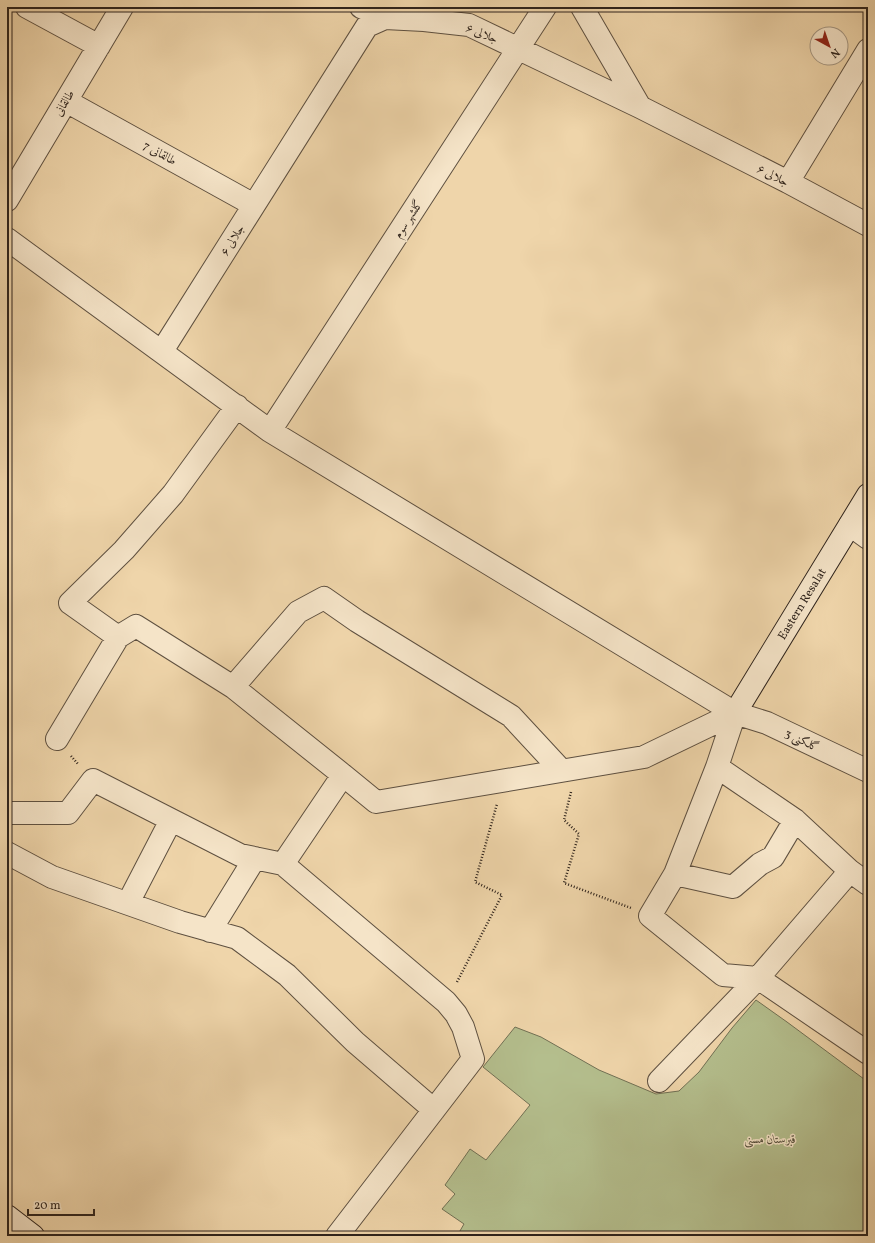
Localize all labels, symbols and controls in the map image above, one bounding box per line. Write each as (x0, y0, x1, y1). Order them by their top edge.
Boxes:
street label: جلالی ۶ (463, 20, 500, 48)
north arrow (809, 26, 849, 66)
text: N (827, 44, 842, 61)
street label: طالقانی (51, 87, 79, 120)
street label: طالقانی 7 (140, 138, 179, 170)
street label: جلالی ۶ (754, 161, 791, 191)
street label: گلشهر سوم (390, 197, 429, 243)
street label: جلالی ۶ (217, 222, 249, 259)
street label: Eastern Resalat (775, 565, 830, 643)
street label: گلکنی 3 (782, 725, 822, 756)
park label: قبرستان مسنی (744, 1132, 796, 1148)
scale bar (28, 1191, 94, 1217)
text: 20 m (34, 1198, 61, 1214)

